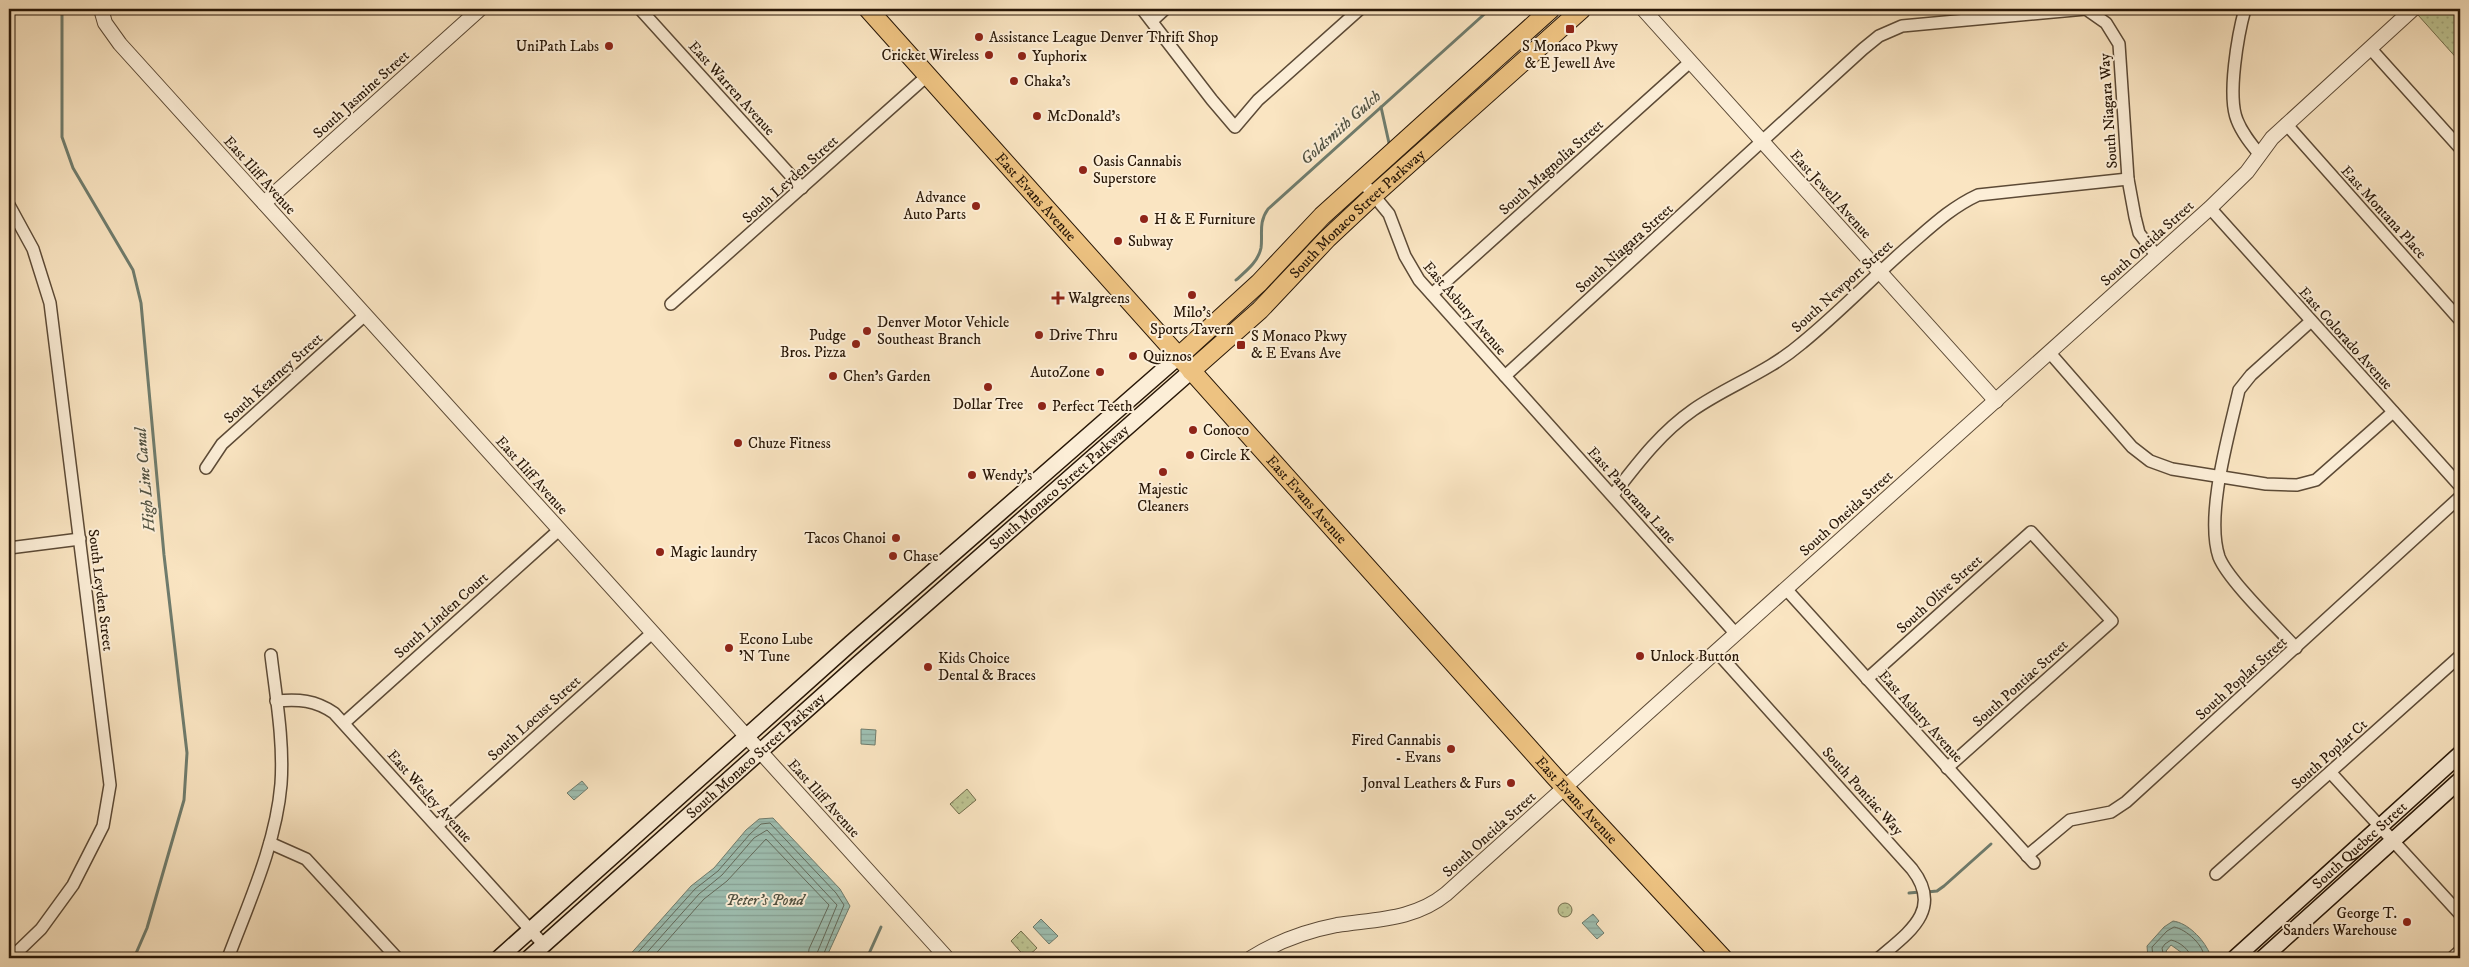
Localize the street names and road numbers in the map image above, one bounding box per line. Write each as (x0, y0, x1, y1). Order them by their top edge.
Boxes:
street label: East Warren Avenue (684, 37, 779, 140)
street label: South Jasmine Street (309, 46, 414, 143)
street label: South Niagara Way (2095, 52, 2122, 169)
street label: South Magnolia Street (1495, 115, 1608, 219)
street label: South Leyden Street (738, 131, 842, 227)
street label: East Iliff Avenue (219, 132, 300, 219)
street label: South Monaco Street Parkway (1286, 144, 1430, 283)
street label: East Jewell Avenue (1786, 146, 1876, 243)
street label: East Evans Avenue (991, 149, 1080, 246)
street label: East Montana Place (2337, 162, 2431, 263)
street label: South Oneida Street (2097, 196, 2198, 290)
street label: South Niagara Street (1572, 199, 1677, 297)
street label: South Newport Street (1788, 236, 1897, 337)
street label: East Asbury Avenue (1419, 258, 1511, 359)
street label: East Colorado Avenue (2294, 283, 2397, 394)
street label: South Kearney Street (220, 329, 327, 428)
street label: South Monaco Street Parkway (985, 420, 1134, 554)
street label: East Iliff Avenue (491, 432, 572, 519)
street label: East Panorama Lane (1583, 443, 1680, 548)
street label: East Evans Avenue (1262, 451, 1351, 548)
street label: South Oneida Street (1796, 466, 1897, 560)
street label: South Leyden Street (84, 528, 117, 652)
street label: South Olive Street (1893, 551, 1986, 638)
street label: South Linden Court (390, 568, 493, 663)
street label: South Poplar Street (2192, 632, 2291, 724)
street label: South Pontiac Street (1969, 635, 2072, 731)
street label: East Asbury Avenue (1874, 666, 1967, 767)
street label: South Locust Street (484, 671, 585, 765)
street label: South Monaco Street Parkway (683, 688, 830, 823)
street label: South Poplar Ct (2287, 715, 2371, 794)
street label: South Pontiac Way (1818, 743, 1908, 840)
street label: East Wesley Avenue (383, 746, 476, 847)
street label: East Evans Avenue (1531, 753, 1621, 848)
street label: East Iliff Avenue (783, 755, 864, 842)
street label: South Oneida Street (1439, 787, 1540, 881)
street label: South Quebec Street (2308, 798, 2411, 893)

